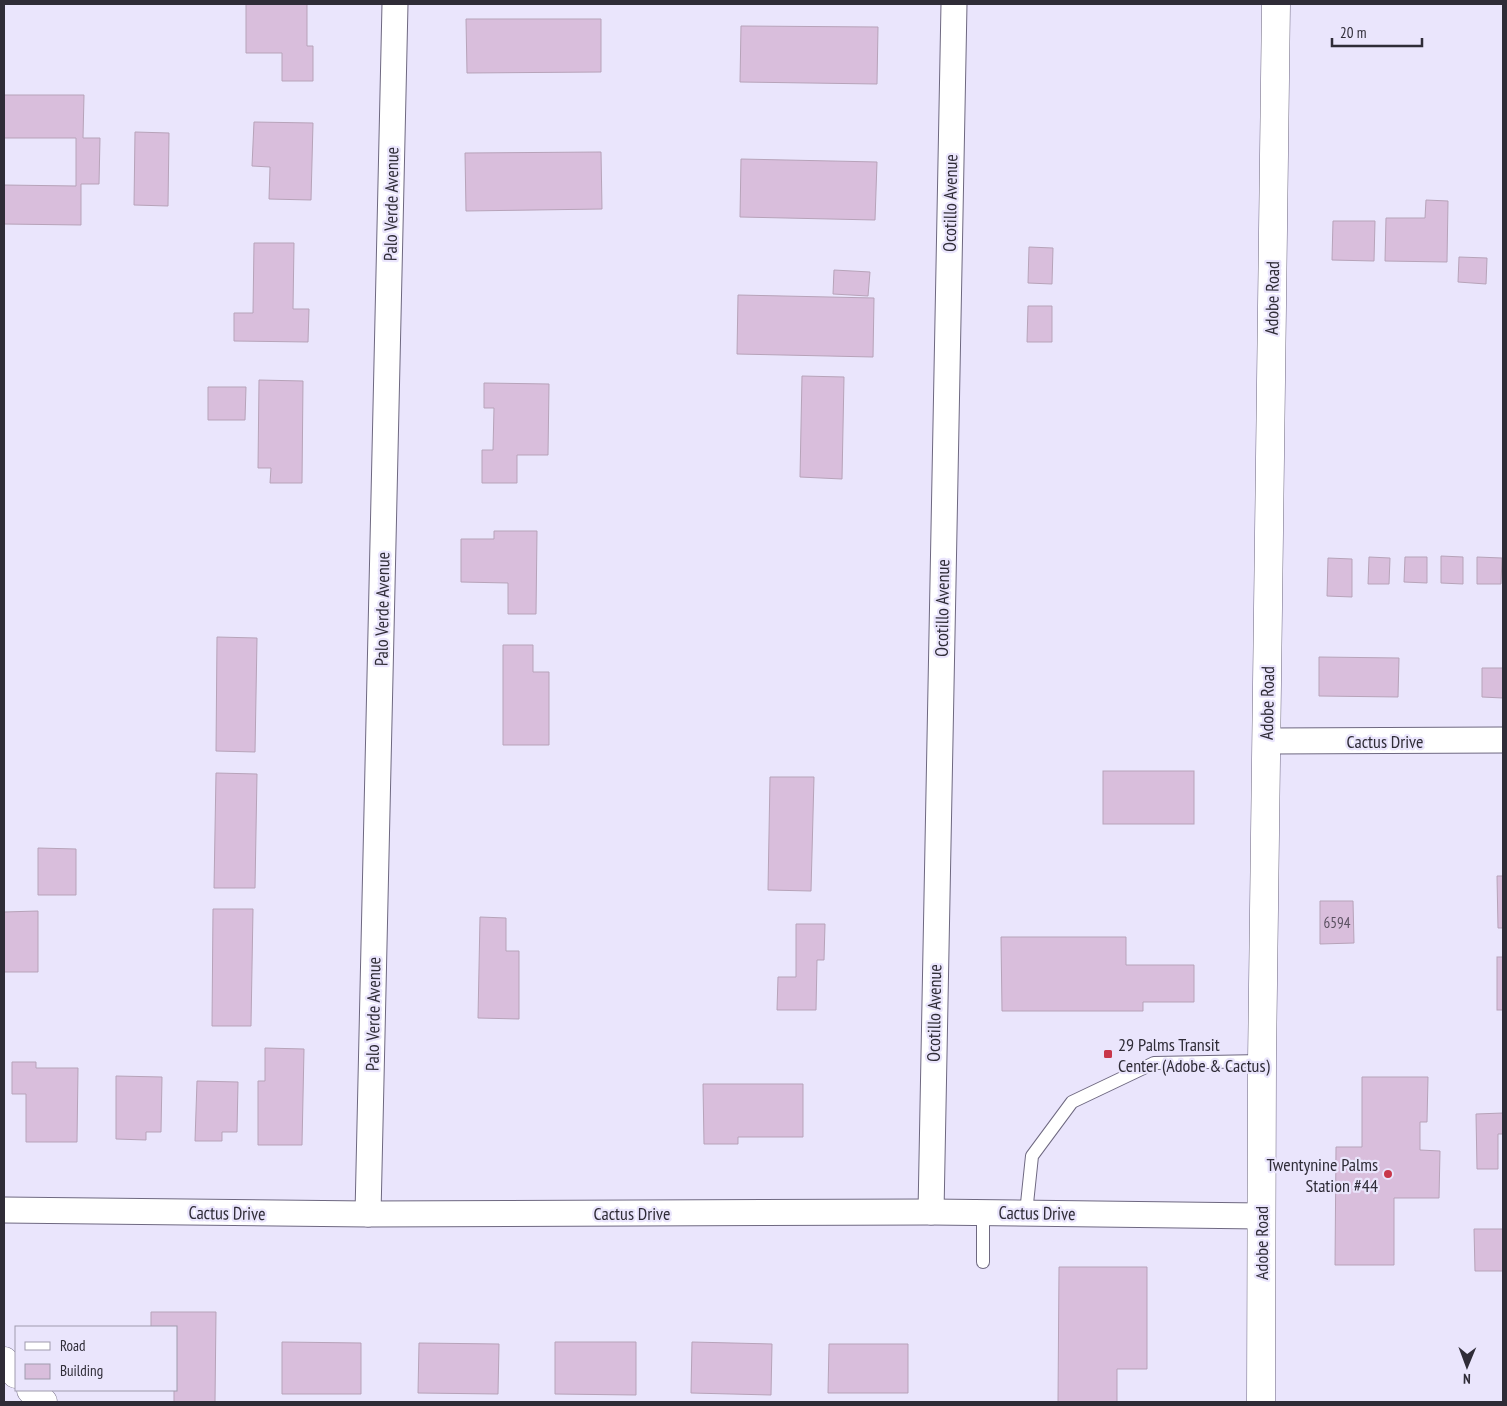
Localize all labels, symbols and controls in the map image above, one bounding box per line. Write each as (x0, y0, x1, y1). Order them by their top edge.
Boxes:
scale bar (1332, 15, 1422, 47)
text: 20 m (1340, 23, 1366, 42)
street label: Palo Verde Avenue (379, 147, 403, 261)
street label: Ocotillo Avenue (938, 154, 962, 252)
street label: Adobe Road (1260, 261, 1284, 335)
street label: Palo Verde Avenue (370, 552, 394, 666)
street label: Ocotillo Avenue (930, 559, 954, 657)
street label: Adobe Road (1255, 666, 1279, 740)
street label: Cactus Drive (1347, 730, 1424, 753)
house number: 6594 (1323, 913, 1351, 932)
street label: Palo Verde Avenue (361, 957, 385, 1071)
street label: Ocotillo Avenue (922, 964, 946, 1062)
place label: 29 Palms Transit Center (Adobe & Cactus) (1118, 1033, 1270, 1077)
marker: 29 Palms Transit Center (Adobe & Cactus) (1102, 1048, 1114, 1060)
place label: Twentynine Palms Station #44 (1267, 1153, 1378, 1197)
marker: Twentynine Palms Station #44 (1382, 1168, 1394, 1180)
street label: Cactus Drive (188, 1201, 266, 1225)
street label: Cactus Drive (998, 1201, 1076, 1225)
street label: Cactus Drive (594, 1202, 671, 1225)
street label: Adobe Road (1250, 1206, 1273, 1280)
legend (15, 1326, 178, 1391)
text: Road (60, 1336, 86, 1355)
north arrow (1442, 1341, 1492, 1391)
text: Building (60, 1361, 103, 1380)
text: N (1463, 1370, 1471, 1388)

